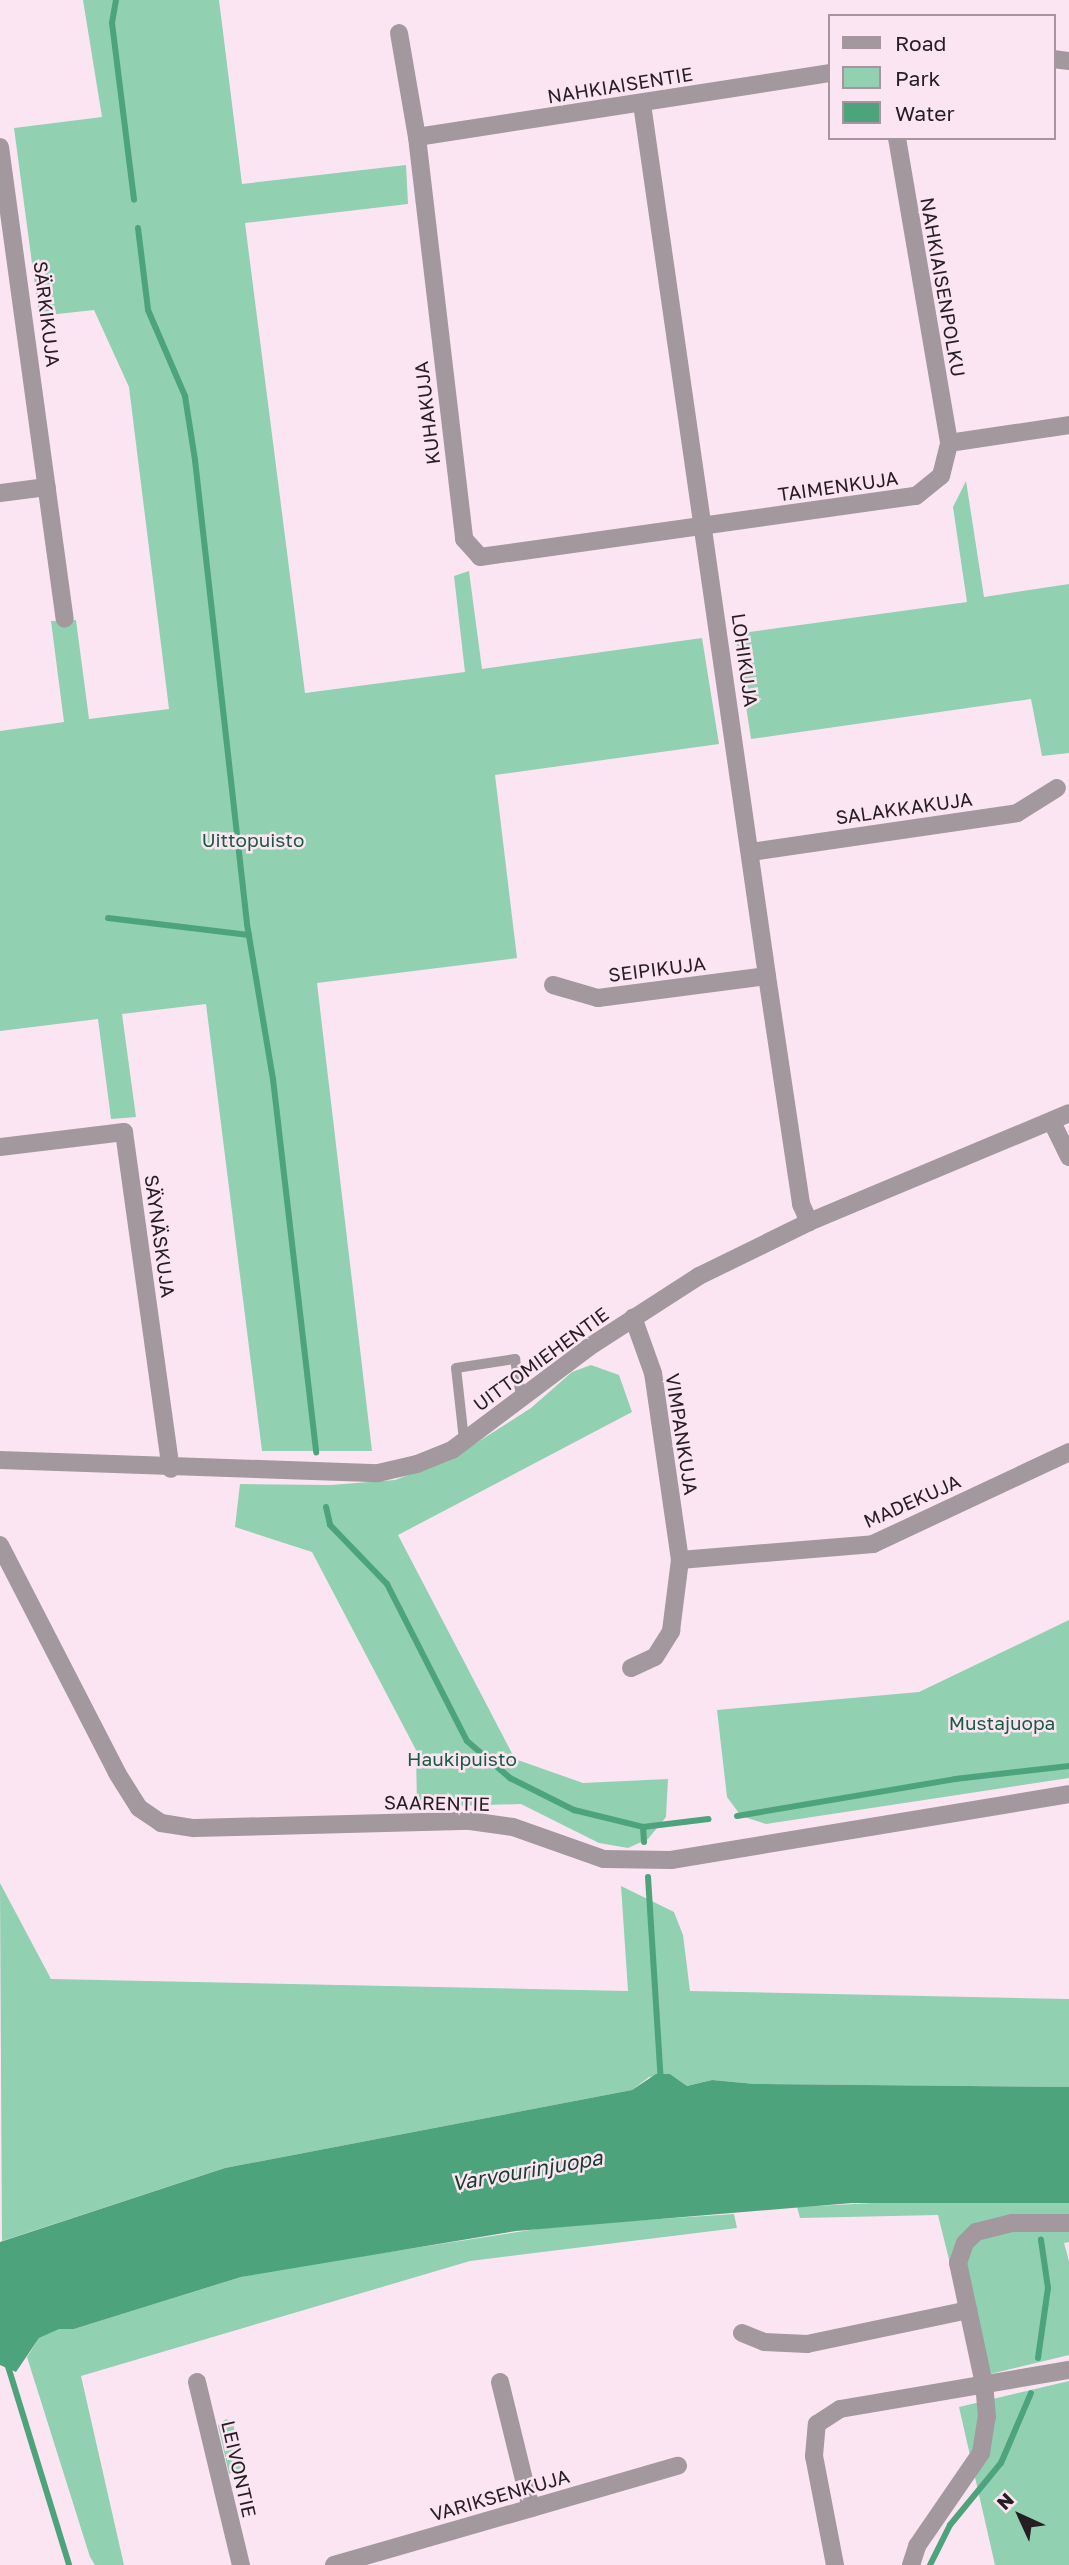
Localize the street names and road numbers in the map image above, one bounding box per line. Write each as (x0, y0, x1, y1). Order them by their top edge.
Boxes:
street label: NAHKIAISENTIE (546, 62, 694, 108)
street label: NAHKIAISENPOLKU (916, 195, 970, 379)
street label: SÄRKIKUJA (29, 260, 65, 368)
street label: KUHAKUJA (409, 360, 445, 466)
street label: TAIMENKUJA (776, 466, 900, 506)
street label: LOHIKUJA (727, 612, 763, 708)
street label: SALAKKAKUJA (834, 787, 974, 829)
street label: SEIPIKUJA (607, 952, 707, 986)
street label: SÄYNÄSKUJA (140, 1173, 180, 1299)
street label: UITTOMIEHENTIE (469, 1302, 613, 1416)
street label: VIMPANKUJA (661, 1372, 703, 1496)
street label: MADEKUJA (860, 1470, 964, 1532)
street label: SAARENTIE (384, 1791, 490, 1815)
street label: LEIVONTIE (217, 2418, 261, 2520)
street label: VARIKSENKUJA (428, 2464, 572, 2526)

